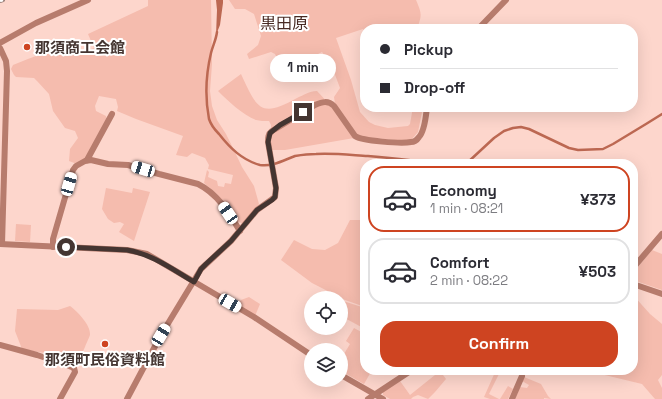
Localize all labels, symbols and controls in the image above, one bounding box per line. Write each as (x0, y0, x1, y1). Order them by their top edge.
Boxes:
district label: 黒田原 (260, 13, 308, 34)
place label: 那須商工会館 (35, 38, 125, 57)
text: Pickup (404, 40, 453, 59)
marker: 那須商工会館 (22, 42, 32, 52)
callout: 1 min (270, 54, 336, 82)
text: 1 min (287, 59, 319, 76)
text: Drop-off (404, 78, 465, 97)
route end (294, 103, 312, 121)
car (130, 160, 156, 178)
car (60, 171, 78, 197)
icon: car (382, 181, 418, 217)
text: Economy (430, 181, 497, 200)
text: ¥373 (580, 190, 616, 209)
car (216, 200, 240, 226)
text: 1 min · 08:21 (430, 200, 503, 217)
route start (57, 238, 75, 256)
icon: car (382, 253, 418, 289)
text: Comfort (430, 253, 490, 272)
text: ¥503 (579, 262, 616, 281)
text: 2 min · 08:22 (430, 272, 508, 289)
map controls (304, 291, 348, 387)
button: locate (304, 291, 348, 335)
car (217, 292, 243, 314)
button: Confirm (380, 321, 618, 367)
car (150, 322, 172, 348)
marker: 那須町民俗資料館 (100, 339, 110, 349)
button: layers (304, 343, 348, 387)
place label: 那須町民俗資料館 (45, 350, 165, 369)

